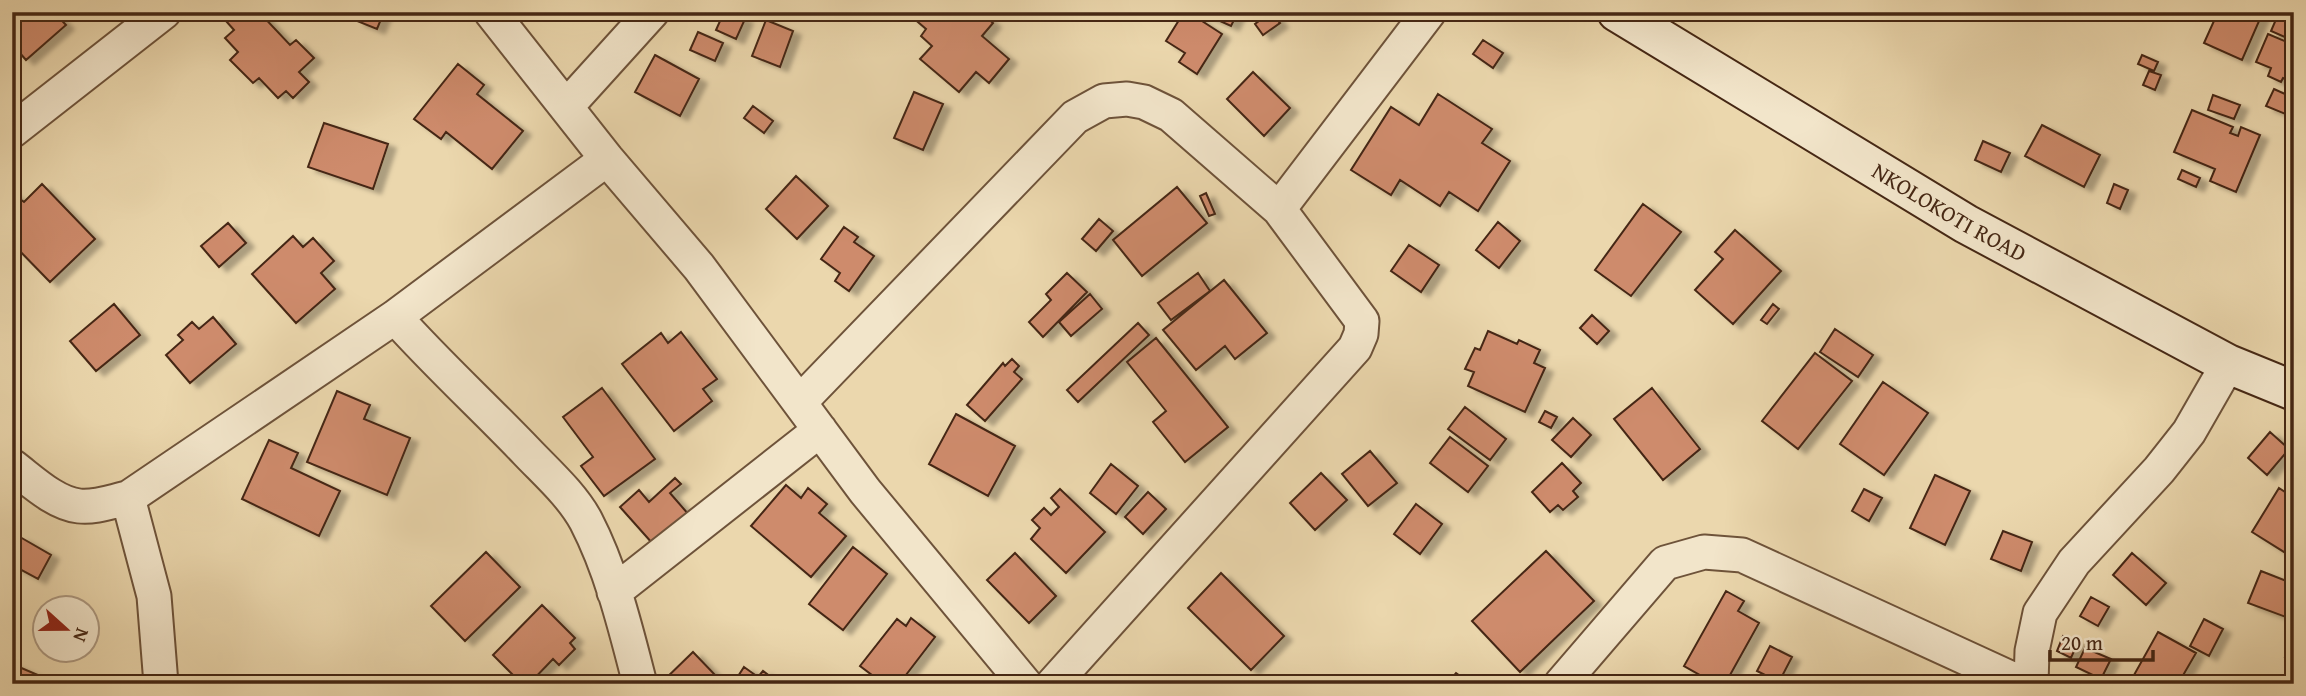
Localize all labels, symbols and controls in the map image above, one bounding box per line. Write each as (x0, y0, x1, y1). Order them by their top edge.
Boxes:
street label: NKOLOKOTI ROAD (1866, 154, 2033, 269)
north arrow (32, 594, 102, 664)
scale bar (2050, 619, 2154, 663)
text: N (66, 624, 97, 646)
text: 20 m (2061, 627, 2103, 658)

